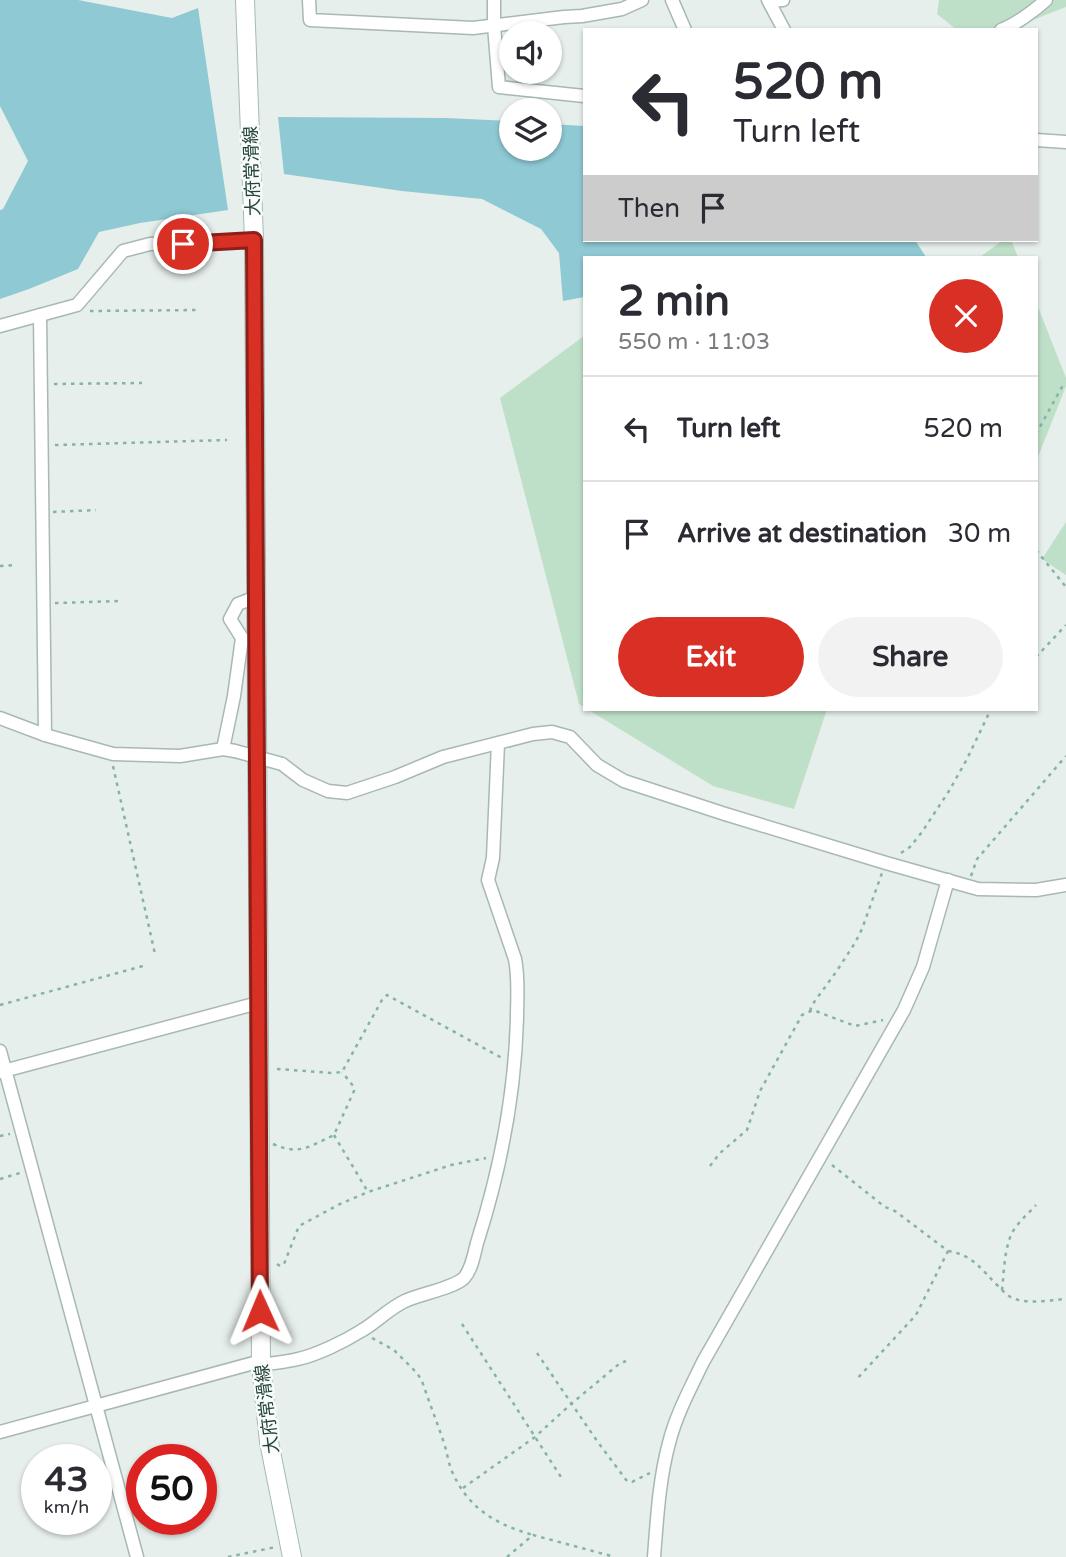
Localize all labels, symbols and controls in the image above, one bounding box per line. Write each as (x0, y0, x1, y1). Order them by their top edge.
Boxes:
map controls (499, 21, 562, 161)
button: sound (499, 21, 562, 84)
text: 520 m (733, 53, 883, 112)
icon: left (618, 56, 709, 147)
button: layers (499, 98, 562, 161)
text: Turn left (733, 113, 860, 151)
street label: 大府常滑線 (239, 126, 265, 216)
icon: arrive (694, 189, 732, 227)
text: Then (618, 193, 680, 224)
pin (153, 214, 213, 274)
icon: arrive (164, 225, 202, 263)
text: 2 min (618, 276, 730, 327)
button: close (929, 279, 1003, 353)
text: 550 m · 11:03 (618, 328, 770, 356)
icon: left (618, 410, 656, 448)
text: Turn left (677, 413, 780, 444)
text: 520 m (923, 413, 1003, 444)
icon: arrive (618, 515, 656, 553)
text: Arrive at destination (677, 518, 927, 549)
text: 30 m (948, 518, 1011, 549)
button: Exit (618, 617, 804, 697)
button: Share (818, 617, 1003, 697)
position arrow (223, 1274, 297, 1348)
street label: 大府常滑線 (251, 1363, 283, 1455)
speed limit sign: 50 (126, 1444, 217, 1535)
text: 43 (45, 1459, 88, 1501)
text: km/h (44, 1496, 89, 1518)

